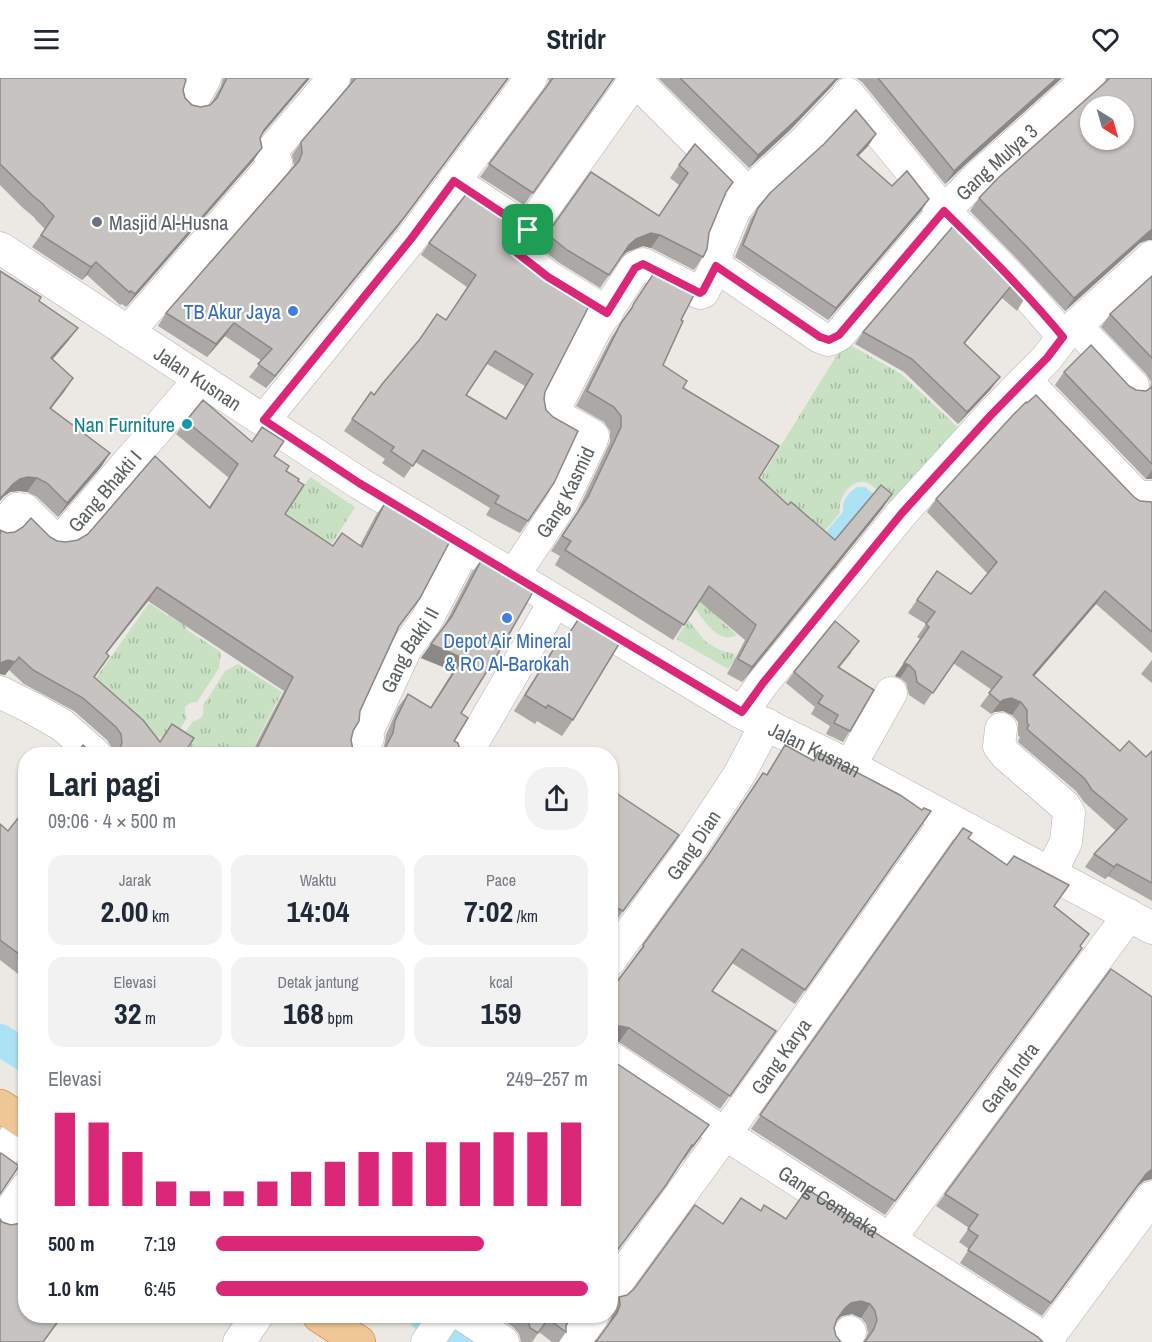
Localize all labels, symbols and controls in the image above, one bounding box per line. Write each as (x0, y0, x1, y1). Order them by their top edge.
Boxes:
text: Stridr (546, 21, 606, 57)
icon: menu (30, 23, 63, 56)
icon: heart (1089, 23, 1122, 56)
north arrow (1080, 96, 1134, 150)
map controls (1080, 96, 1134, 150)
street label: Gang Mulya 3 (949, 117, 1043, 206)
pin (502, 204, 553, 255)
place label: Masjid Al-Husna (109, 209, 228, 236)
icon: arrive (511, 213, 544, 246)
marker: Masjid Al-Husna (90, 215, 104, 229)
place label: TB Akur Jaya (183, 298, 281, 325)
marker: TB Akur Jaya (286, 304, 300, 318)
street label: Jalan Kusnan (149, 339, 247, 416)
place label: Nan Furniture (74, 411, 175, 438)
marker: Nan Furniture (180, 417, 194, 431)
street label: Gang Kasmid (529, 442, 600, 543)
street label: Gang Bhakti I (61, 444, 147, 537)
street label: Gang Bakti II (374, 602, 445, 697)
marker: Depot Air Mineral & RO Al-Barokah (500, 611, 514, 625)
place label: Depot Air Mineral & RO Al-Barokah (443, 627, 571, 677)
street label: Jalan Kusnan (764, 715, 866, 783)
text: Lari pagi (48, 762, 161, 806)
button: share (525, 767, 588, 830)
street label: Gang Dian (659, 804, 726, 885)
text: 09:06 · 4 × 500 m (48, 807, 176, 834)
text: Jarak (119, 869, 151, 891)
text: Waktu (300, 869, 336, 891)
text: Pace (486, 869, 516, 891)
text: 2.00 (100, 891, 148, 931)
text: 14:04 (287, 891, 349, 931)
text: 7:02 (464, 891, 513, 931)
text: km (148, 905, 170, 927)
text: /km (513, 905, 538, 927)
text: Elevasi (113, 971, 157, 993)
text: Detak jantung (278, 971, 358, 993)
text: kcal (489, 971, 513, 993)
text: 32 (114, 993, 141, 1033)
text: 168 (283, 993, 324, 1033)
text: 159 (480, 993, 522, 1033)
text: m (141, 1007, 156, 1029)
text: bpm (324, 1007, 353, 1029)
street label: Gang Karya (744, 1012, 817, 1100)
street label: Gang Indra (974, 1036, 1044, 1119)
text: Elevasi (48, 1065, 102, 1092)
text: 249–257 m (506, 1065, 588, 1092)
street label: Gang Cempaka (773, 1158, 885, 1243)
text: 500 m (48, 1230, 95, 1257)
text: 7:19 (144, 1230, 176, 1257)
text: 1.0 km (48, 1275, 99, 1302)
text: 6:45 (144, 1275, 176, 1302)

